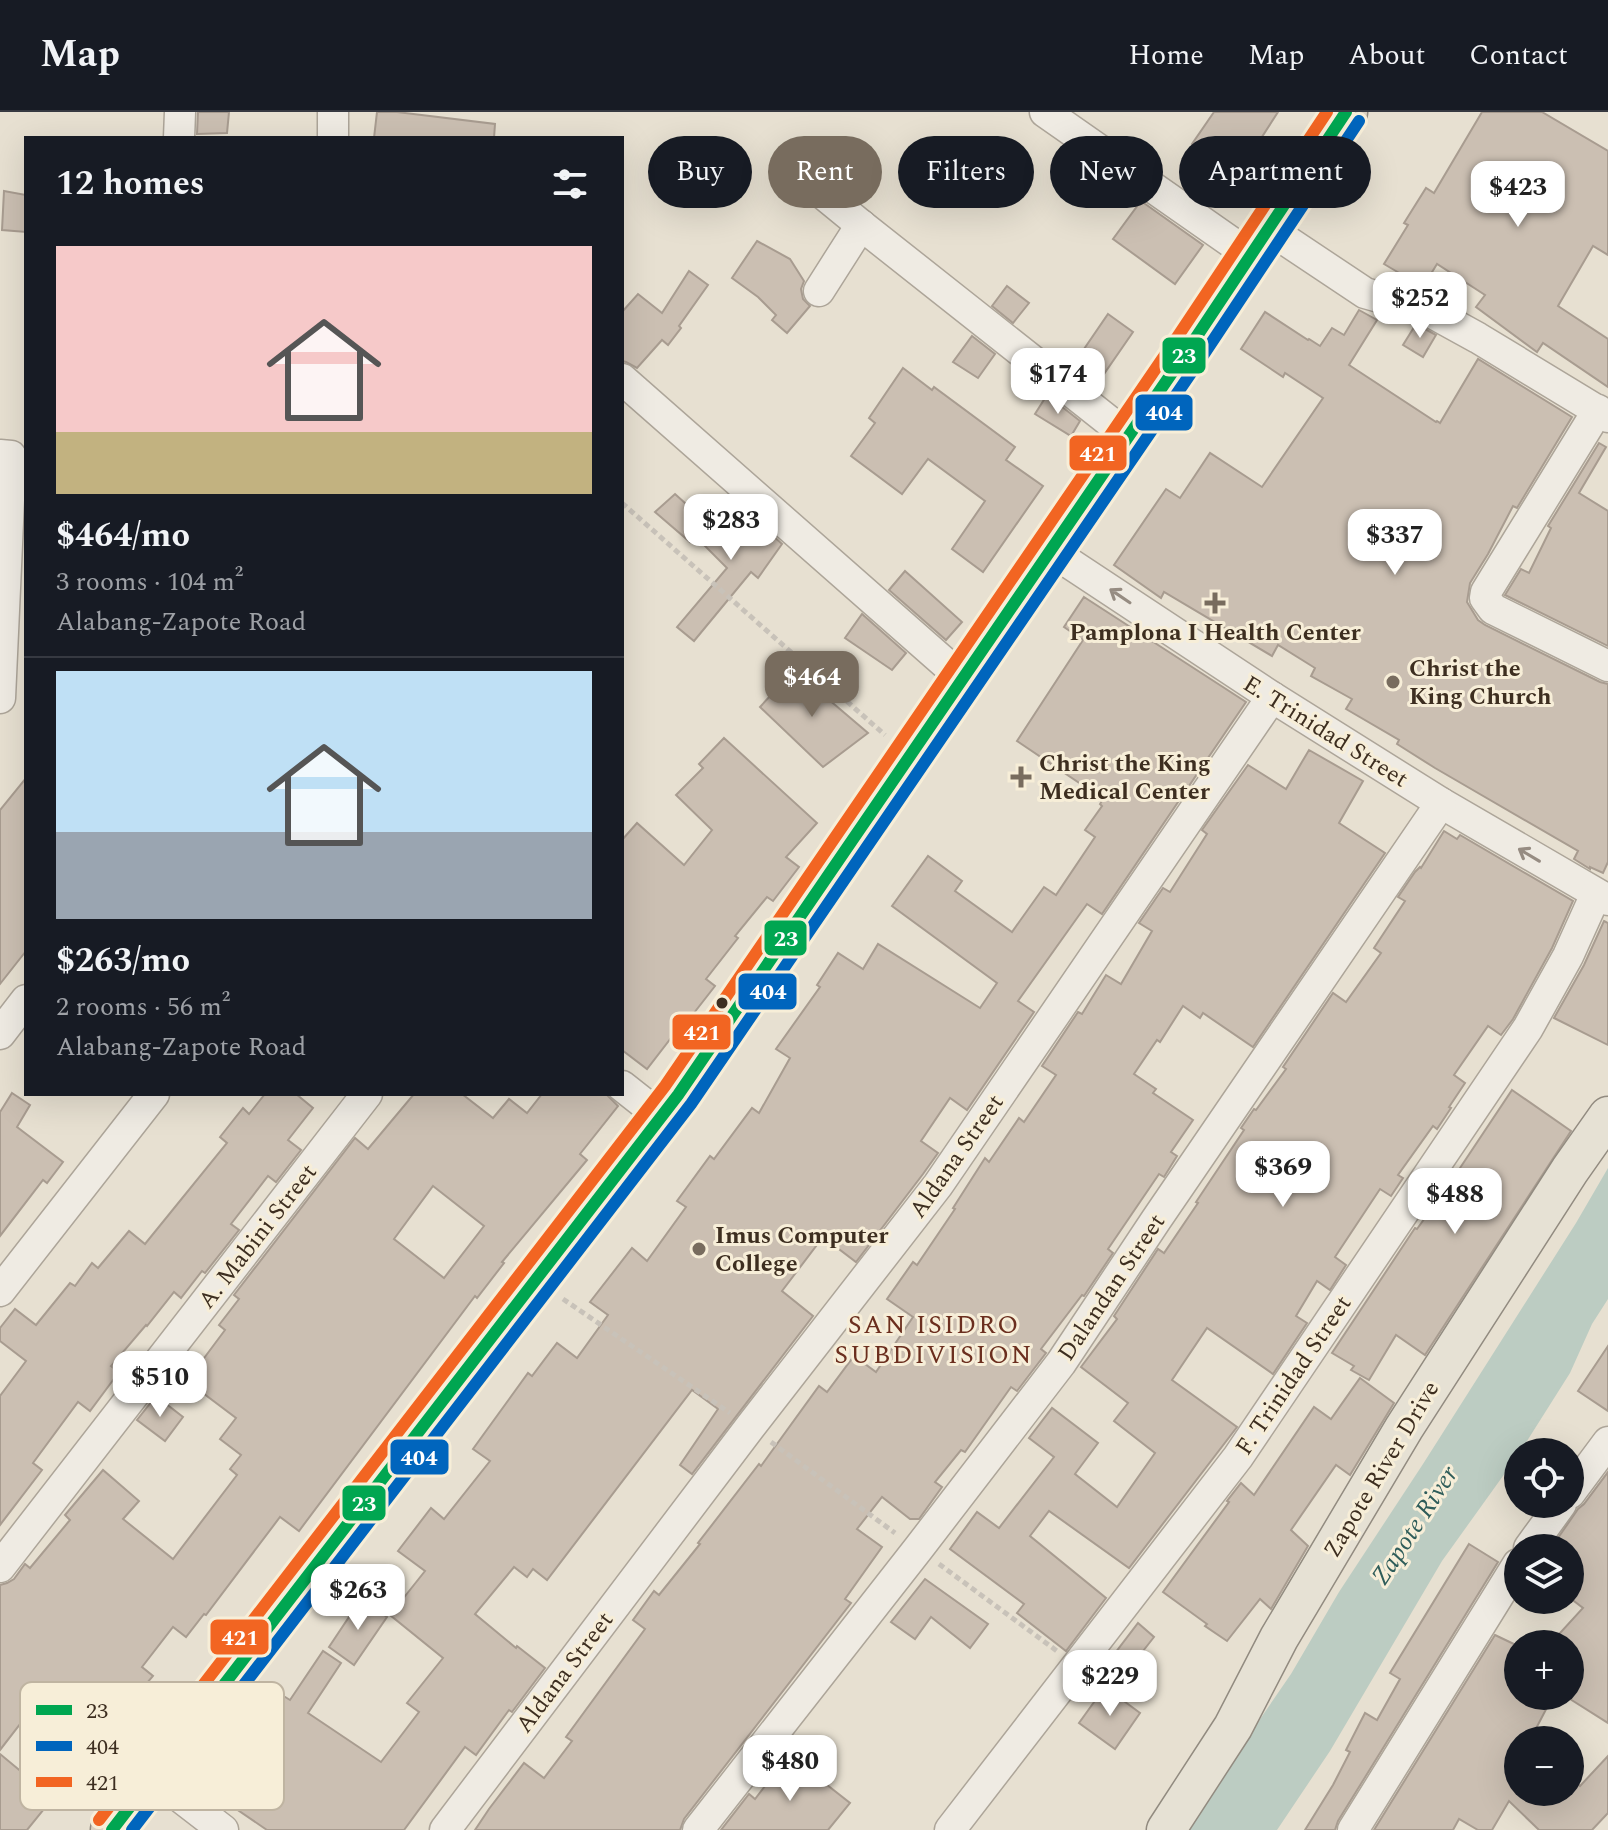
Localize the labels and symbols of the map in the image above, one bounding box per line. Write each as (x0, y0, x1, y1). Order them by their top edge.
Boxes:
pin: $423 (1471, 161, 1565, 229)
pin: $252 (1373, 272, 1467, 340)
line badge: 23 (1161, 336, 1207, 375)
text: 23 (1172, 340, 1196, 373)
pin: $174 (1011, 348, 1105, 416)
line badge: 404 (1134, 393, 1194, 432)
text: 404 (1145, 397, 1183, 430)
line badge: 421 (1068, 434, 1128, 472)
text: 421 (1079, 438, 1117, 471)
pin: $283 (684, 494, 778, 562)
pin: $337 (1348, 509, 1442, 577)
one-way arrow (1109, 588, 1131, 605)
marker: Pamplona I Health Center (1204, 592, 1226, 614)
place label: Pamplona I Health Center (1069, 615, 1362, 651)
pin: $464 (765, 651, 859, 719)
place label: Christ the King Church (1409, 651, 1552, 715)
street label: E. Trinidad Street (1236, 666, 1415, 797)
marker: Christ the King Church (1384, 673, 1402, 691)
place label: Christ the King Medical Center (1039, 746, 1211, 810)
marker: Christ the King Medical Center (1010, 766, 1032, 788)
one-way arrow (1518, 846, 1541, 862)
line badge: 23 (763, 919, 808, 957)
text: 23 (774, 923, 798, 956)
line badge: 404 (737, 972, 798, 1011)
text: 404 (749, 976, 787, 1009)
unlabelled marker (714, 995, 730, 1011)
line badge: 421 (671, 1013, 732, 1051)
text: 421 (683, 1017, 721, 1050)
street label: Aldana Street (901, 1087, 1013, 1226)
pin: $369 (1236, 1141, 1330, 1209)
street label: A. Mabini Street (189, 1156, 326, 1317)
pin: $488 (1408, 1168, 1502, 1236)
street label: Dalandan Street (1049, 1207, 1175, 1369)
place label: Imus Computer College (715, 1218, 889, 1282)
marker: Imus Computer College (690, 1240, 708, 1258)
street label: F. Trinidad Street (1227, 1288, 1361, 1463)
district label: SAN ISIDRO SUBDIVISION (834, 1305, 1034, 1375)
pin: $510 (113, 1351, 207, 1419)
street label: Zapote River Drive (1317, 1375, 1445, 1563)
line badge: 404 (389, 1438, 450, 1476)
text: 404 (400, 1442, 438, 1475)
water label: Zapote River (1364, 1460, 1464, 1590)
line badge: 23 (341, 1484, 387, 1522)
text: 23 (352, 1488, 376, 1521)
pin: $263 (311, 1564, 405, 1632)
street label: Aldana Street (507, 1604, 623, 1741)
line badge: 421 (209, 1618, 270, 1656)
text: 421 (221, 1622, 259, 1655)
pin: $229 (1063, 1650, 1157, 1718)
legend (20, 1682, 284, 1810)
text: 23 (86, 1695, 108, 1728)
text: 404 (86, 1731, 119, 1764)
pin: $480 (743, 1735, 837, 1803)
text: 421 (86, 1767, 119, 1800)

